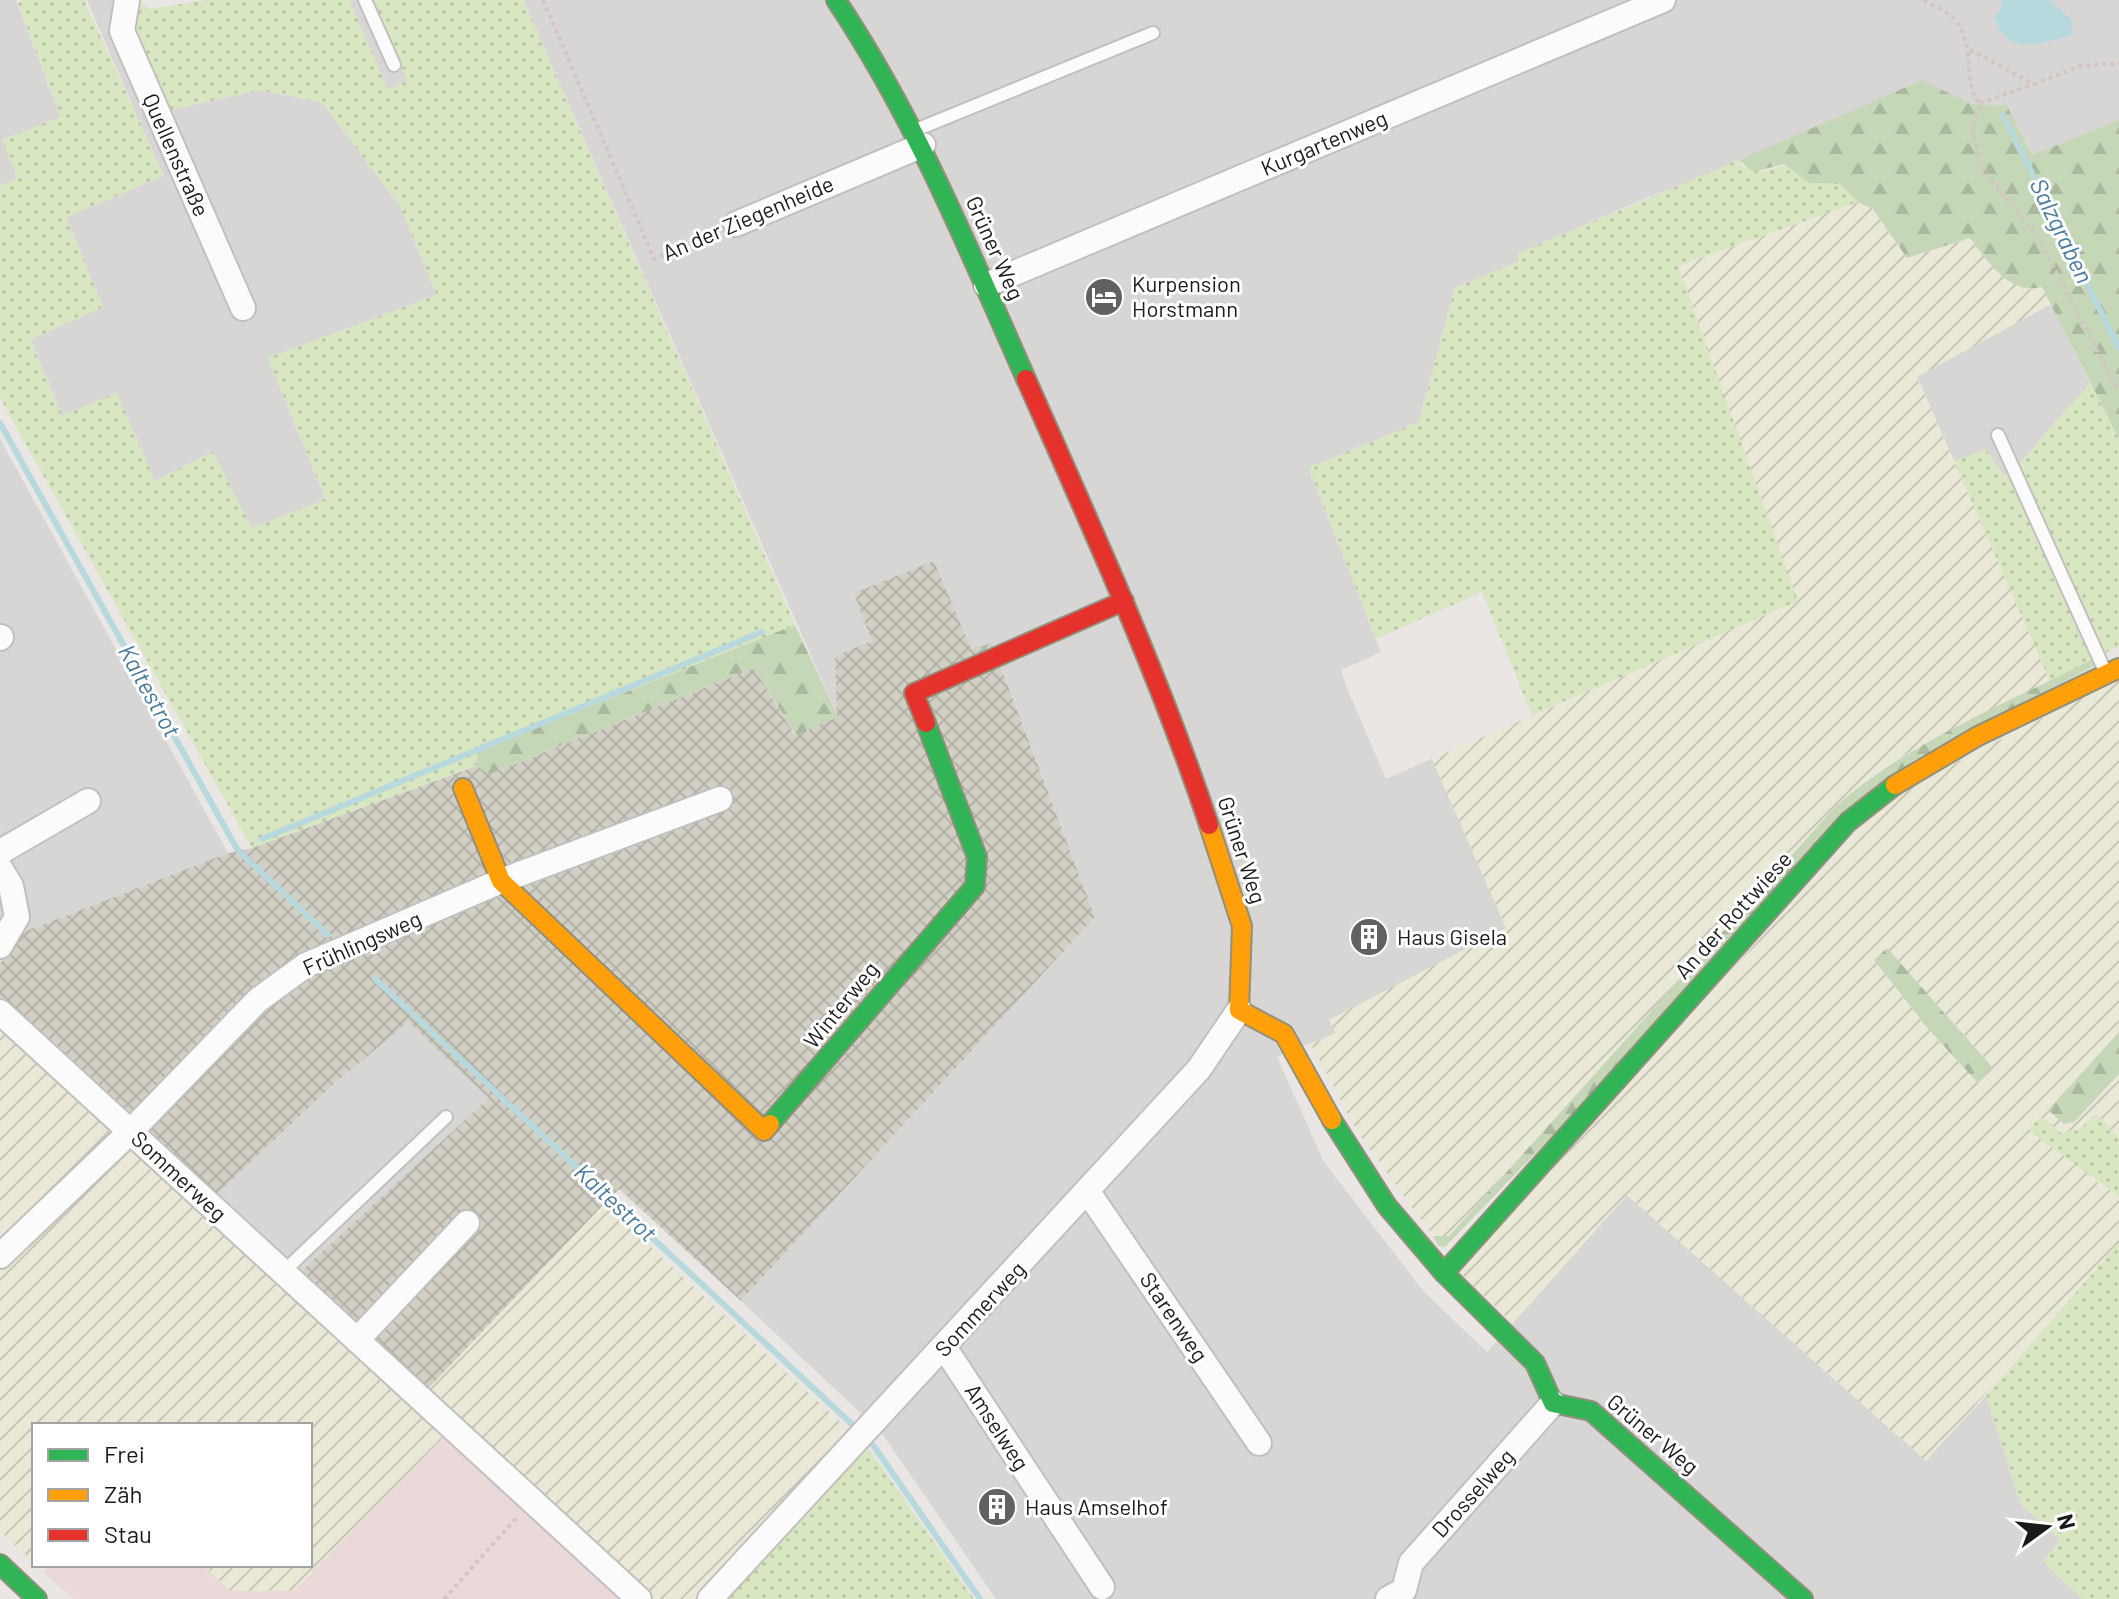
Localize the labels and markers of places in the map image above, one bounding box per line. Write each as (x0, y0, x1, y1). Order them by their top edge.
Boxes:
place label: Kurpension Horstmann (1132, 270, 1241, 321)
hotel icon: Kurpension Horstmann (1083, 276, 1125, 318)
building icon: Haus Gisela (1348, 916, 1390, 958)
place label: Haus Gisela (1397, 923, 1507, 949)
building icon: Haus Amselhof (976, 1486, 1018, 1528)
place label: Haus Amselhof (1025, 1493, 1168, 1519)

